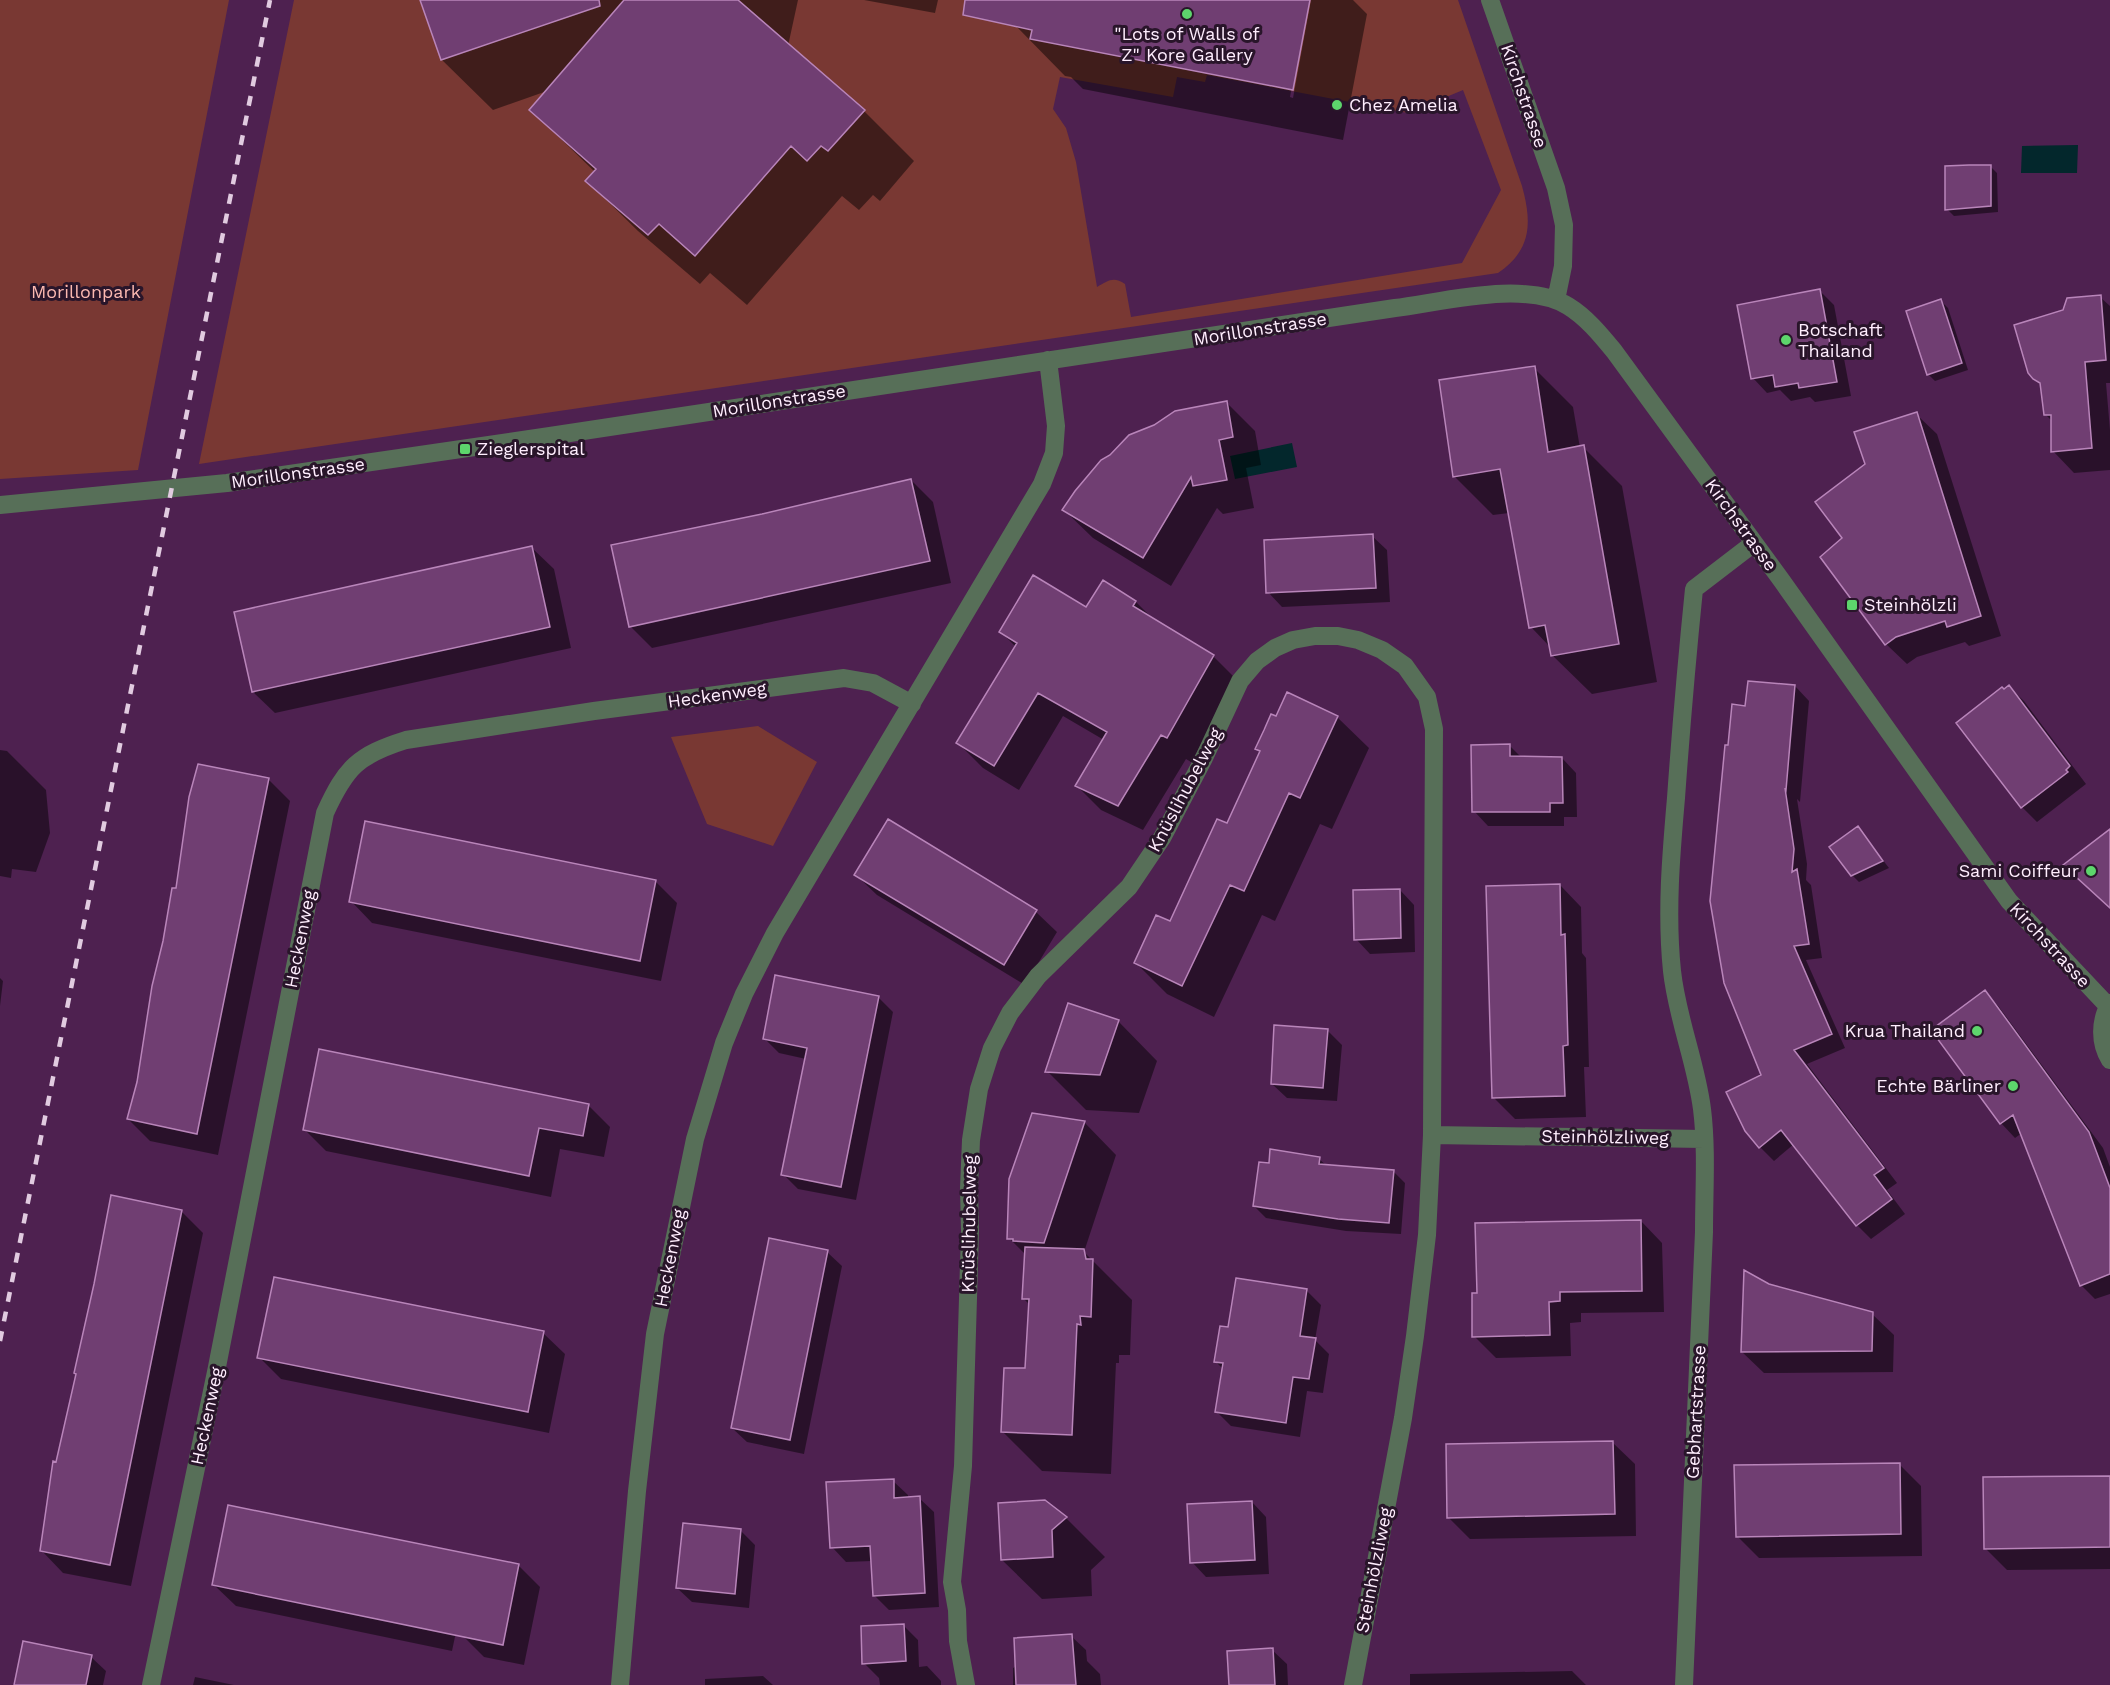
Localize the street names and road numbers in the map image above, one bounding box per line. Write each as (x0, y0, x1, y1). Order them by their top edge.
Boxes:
street label: Kirchstrasse (1497, 41, 1552, 151)
street label: Morillonstrasse (1192, 308, 1328, 349)
street label: Morillonstrasse (711, 380, 847, 421)
street label: Morillonstrasse (230, 453, 366, 492)
street label: Kirchstrasse (1701, 475, 1782, 575)
street label: Heckenweg (666, 677, 768, 712)
street label: Knüslihubelweg (1143, 724, 1226, 855)
street label: Heckenweg (280, 888, 319, 990)
street label: Kirchstrasse (2006, 898, 2095, 992)
street label: Steinhölzliweg (1541, 1125, 1669, 1148)
street label: Knüslihubelweg (957, 1155, 980, 1293)
street label: Heckenweg (650, 1207, 689, 1309)
street label: Gebhartstrasse (1682, 1344, 1709, 1479)
street label: Heckenweg (186, 1365, 227, 1467)
street label: Steinhölzliweg (1351, 1505, 1396, 1634)

